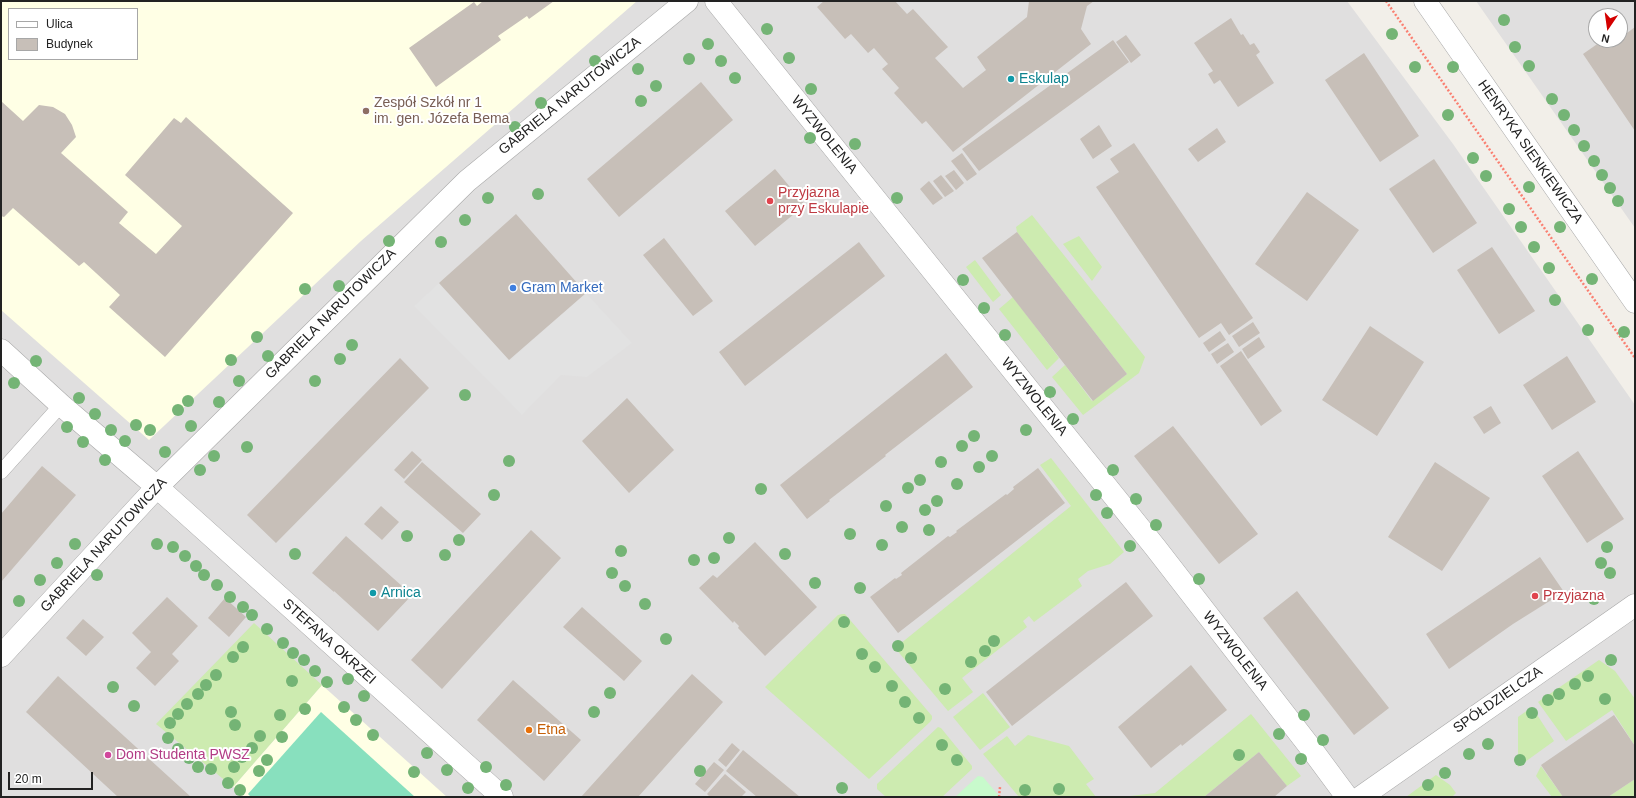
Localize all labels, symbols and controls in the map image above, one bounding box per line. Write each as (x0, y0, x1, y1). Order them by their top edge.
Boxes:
legend (8, 8, 138, 60)
north arrow (1588, 8, 1628, 48)
text: Ulica (46, 17, 73, 31)
text: N (1600, 32, 1611, 45)
street label: GABRIELA NARUTOWICZA (496, 34, 644, 158)
text: Budynek (46, 37, 93, 51)
place label: Eskulap (1019, 71, 1069, 87)
marker: Eskulap (1006, 74, 1016, 84)
street label: HENRYKA SIENKIEWICZA (1474, 77, 1586, 227)
street label: WYZWOLENIA (787, 93, 861, 177)
place label: Zespół Szkół nr 1 im. gen. Józefa Bema (374, 95, 509, 128)
marker: Zespół Szkół nr 1 im. gen. Józefa Bema (361, 106, 371, 116)
place label: Przyjazna przy Eskulapie (778, 185, 869, 218)
marker: Przyjazna przy Eskulapie (765, 196, 775, 206)
street label: GABRIELA NARUTOWICZA (262, 245, 400, 383)
place label: Gram Market (521, 280, 603, 296)
marker: Gram Market (508, 283, 518, 293)
street label: WYZWOLENIA (997, 355, 1071, 439)
street label: GABRIELA NARUTOWICZA (37, 474, 171, 616)
place label: Arnica (381, 585, 421, 601)
marker: Arnica (368, 588, 378, 598)
place label: Przyjazna (1543, 588, 1604, 604)
marker: Przyjazna (1530, 591, 1540, 601)
street label: STEFANA OKRZEI (279, 596, 379, 688)
street label: WYZWOLENIA (1199, 608, 1271, 694)
street label: SPÓŁDZIELCZA (1450, 663, 1546, 737)
place label: Etna (537, 722, 566, 738)
marker: Etna (524, 725, 534, 735)
place label: Dom Studenta PWSZ (116, 747, 250, 763)
marker: Dom Studenta PWSZ (103, 750, 113, 760)
scale bar (10, 764, 95, 790)
text: 20 m (15, 772, 42, 786)

